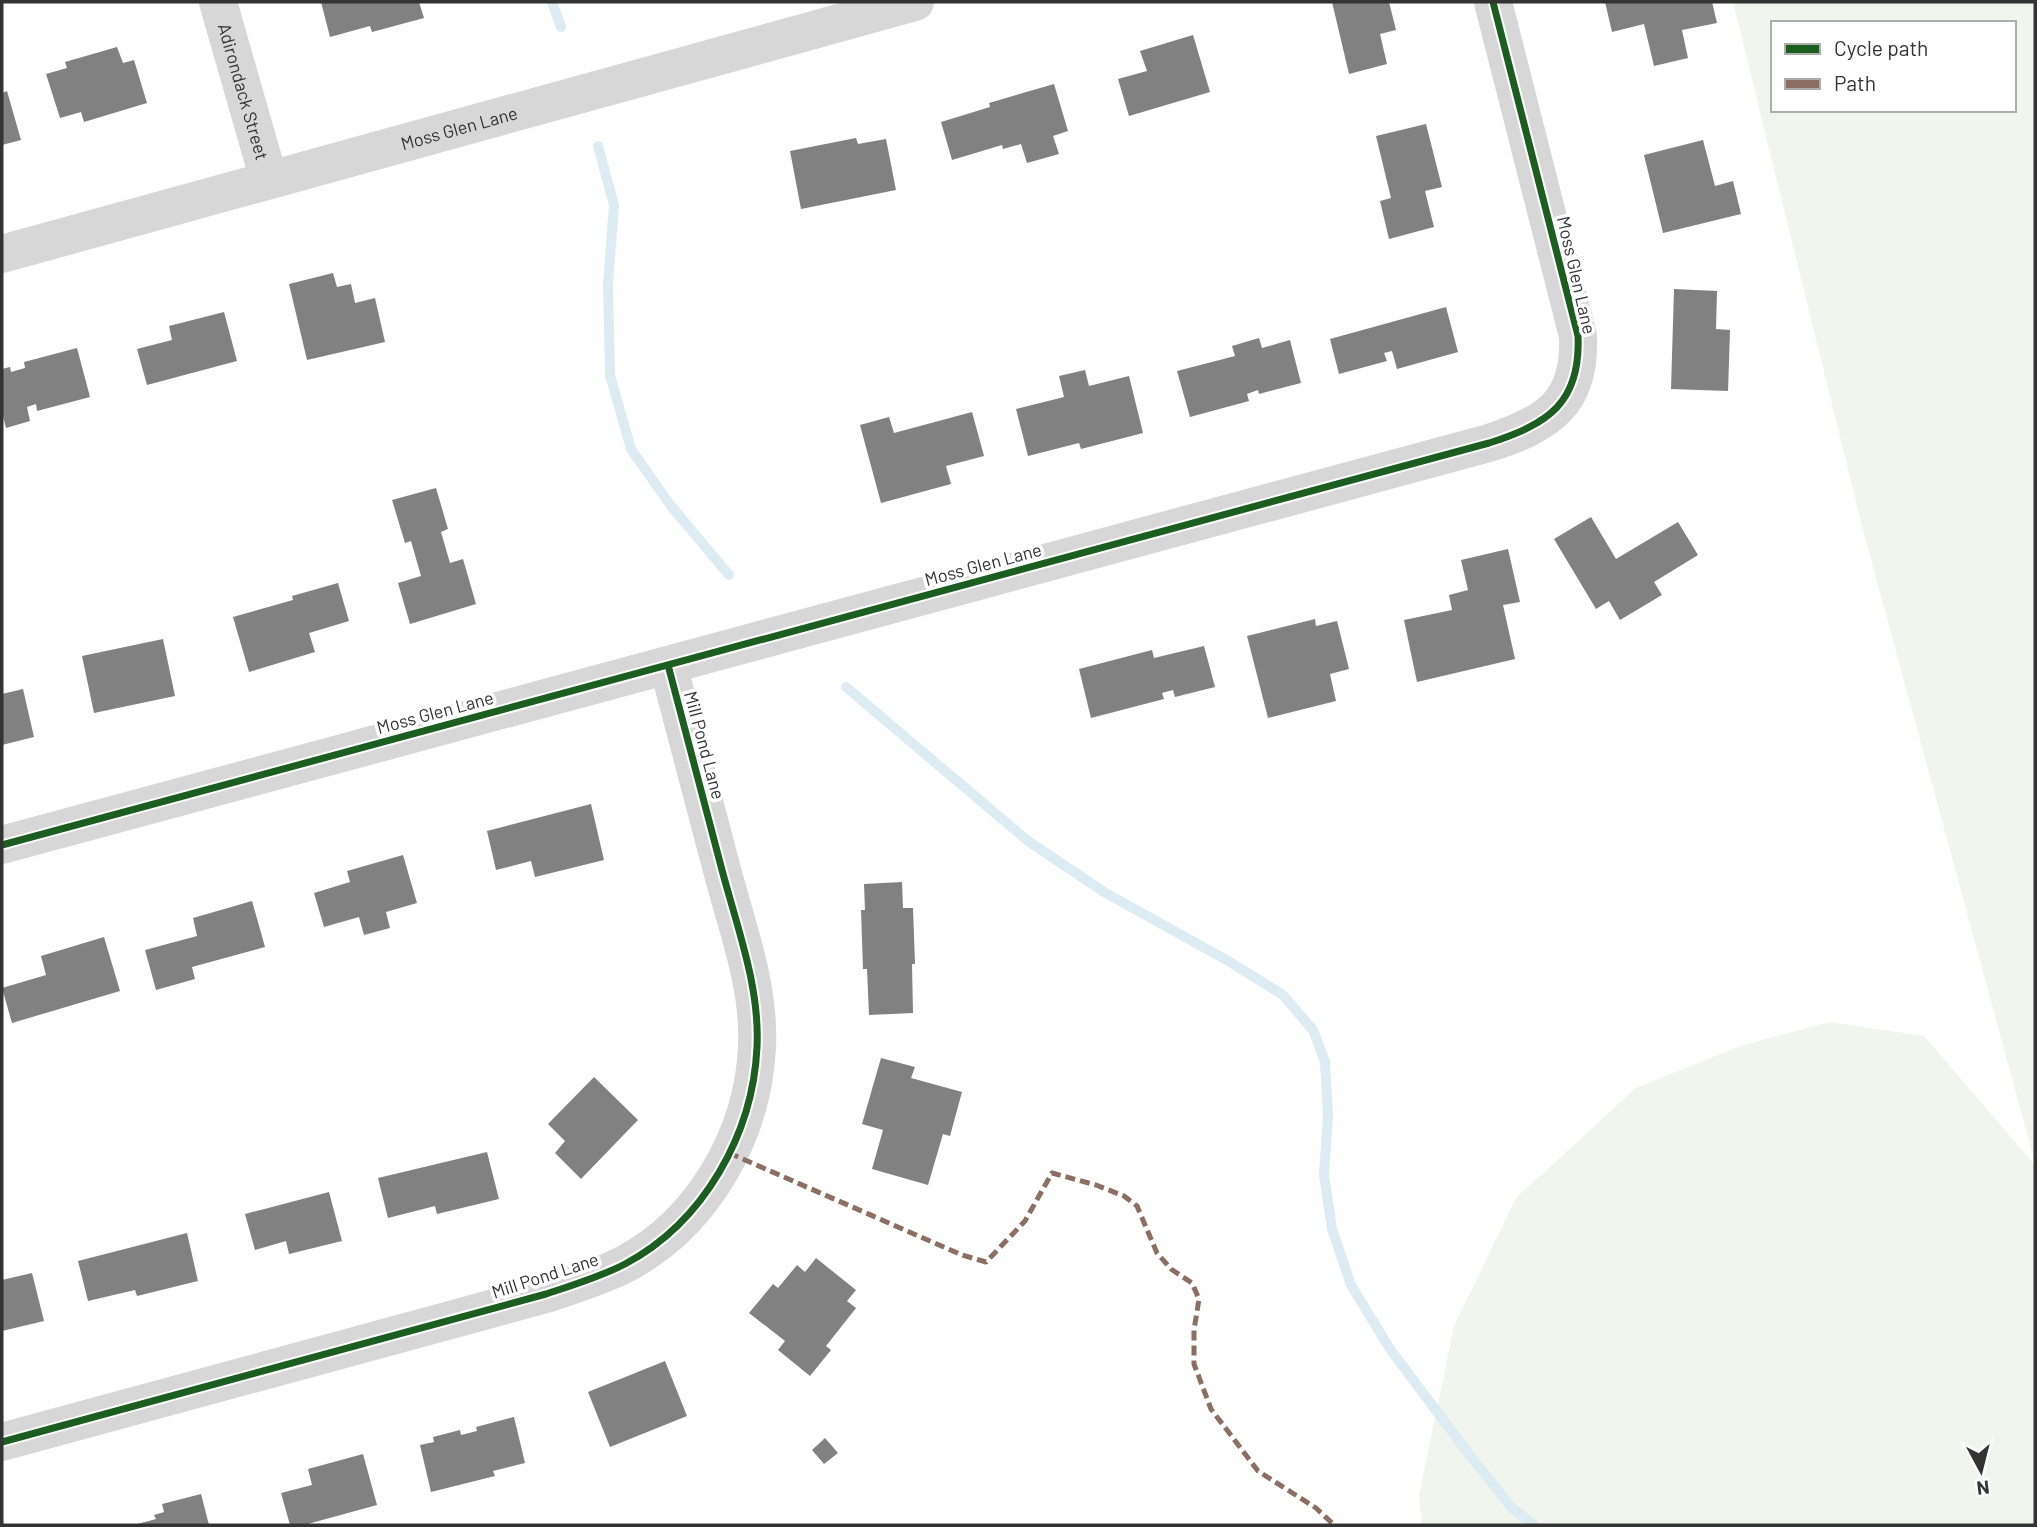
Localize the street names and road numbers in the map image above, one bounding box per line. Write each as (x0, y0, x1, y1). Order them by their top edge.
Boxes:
street label: Adirondack Street (214, 20, 274, 162)
street label: Moss Glen Lane (398, 101, 520, 154)
street label: Moss Glen Lane (1553, 214, 1601, 336)
street label: Moss Glen Lane (922, 538, 1044, 590)
street label: Moss Glen Lane (374, 686, 496, 738)
street label: Mill Pond Lane (680, 689, 730, 801)
street label: Mill Pond Lane (489, 1247, 601, 1303)

